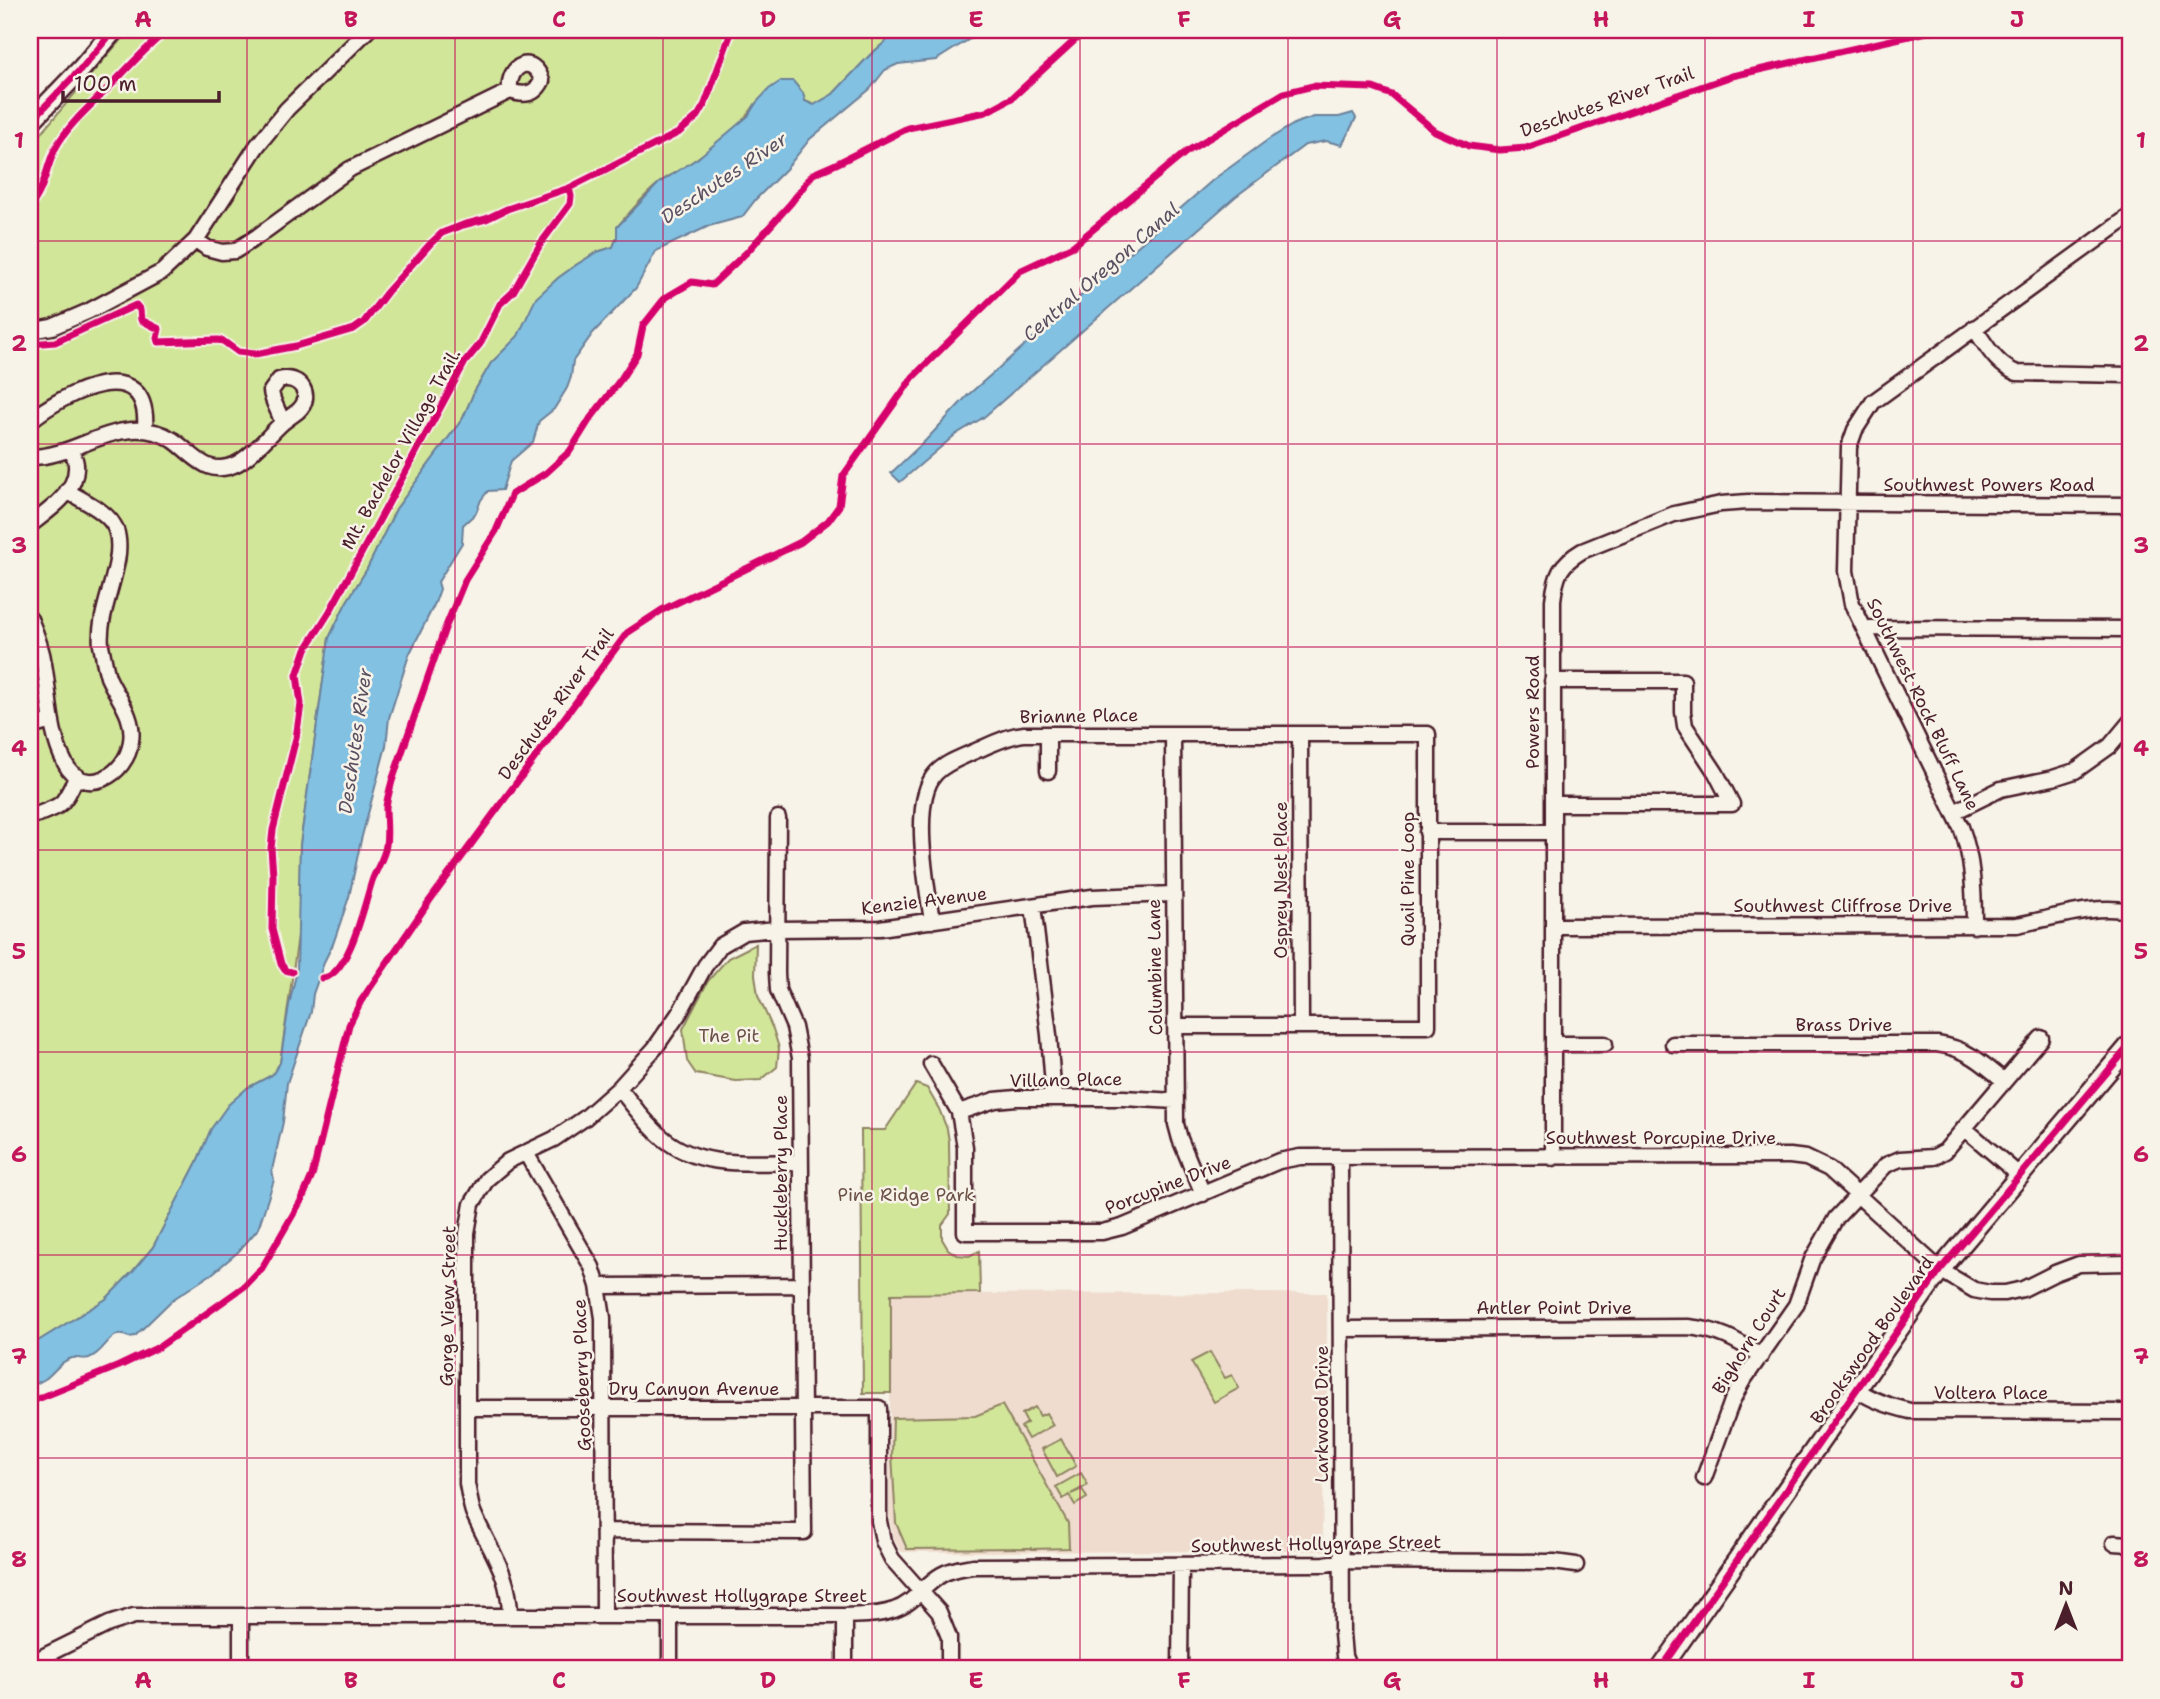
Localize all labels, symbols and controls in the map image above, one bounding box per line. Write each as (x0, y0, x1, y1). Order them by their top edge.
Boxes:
text: A (134, 4, 152, 34)
text: B (344, 4, 358, 34)
text: C (552, 4, 566, 34)
text: D (760, 4, 776, 34)
text: E (968, 4, 984, 34)
text: F (1177, 4, 1191, 34)
text: G (1383, 4, 1402, 34)
text: H (1593, 4, 1609, 34)
text: I (1803, 4, 1816, 34)
text: J (2010, 4, 2024, 34)
scale bar (63, 60, 219, 104)
street label: Deschutes River Trail (1517, 61, 1698, 143)
text: 100 m (74, 70, 137, 98)
text: 1 (14, 125, 24, 155)
text: 1 (2136, 125, 2146, 155)
water label: Deschutes River (656, 126, 793, 230)
water label: Central Oregon Canal (1017, 197, 1185, 347)
text: 2 (11, 328, 27, 358)
text: 2 (2133, 328, 2149, 358)
street label: Mt. Bachelor Village Trail. (336, 344, 466, 554)
street label: Southwest Powers Road (1883, 473, 2095, 497)
text: 3 (11, 530, 27, 560)
text: 3 (2133, 530, 2149, 560)
street label: Southwest Rock Bluff Lane (1861, 594, 1985, 814)
street label: Deschutes River Trail (493, 623, 620, 785)
street label: Powers Road (1521, 655, 1545, 769)
water label: Deschutes River (332, 665, 378, 816)
street label: Brianne Place (1019, 703, 1139, 729)
text: 4 (11, 733, 27, 763)
text: 4 (2133, 733, 2149, 763)
street label: Osprey Nest Place (1269, 801, 1293, 959)
street label: Quail Pine Loop (1396, 812, 1420, 946)
street label: Kenzie Avenue (860, 881, 988, 921)
street label: Southwest Cliffrose Drive (1734, 894, 1952, 918)
street label: Columbine Lane (1142, 898, 1168, 1036)
text: 5 (12, 936, 26, 966)
text: 5 (2134, 936, 2148, 966)
street label: Brass Drive (1796, 1013, 1892, 1037)
park label: The Pit (699, 1024, 760, 1048)
street label: Villano Place (1009, 1067, 1123, 1093)
street label: Huckleberry Place (769, 1095, 793, 1251)
street label: Southwest Porcupine Drive (1546, 1126, 1776, 1150)
text: 6 (11, 1139, 27, 1169)
text: 6 (2133, 1139, 2149, 1169)
street label: Porcupine Drive (1102, 1150, 1234, 1220)
park label: Pine Ridge Park (838, 1183, 974, 1207)
street label: Gorge View Street (435, 1225, 461, 1387)
street label: Brookswood Boulevard (1805, 1251, 1939, 1429)
street label: Bighorn Court (1707, 1283, 1791, 1399)
street label: Antler Point Drive (1476, 1296, 1632, 1320)
street label: Gooseberry Place (567, 1298, 597, 1452)
text: 7 (11, 1341, 27, 1371)
text: 7 (2133, 1341, 2149, 1371)
street label: Larkwood Drive (1310, 1345, 1334, 1483)
street label: Dry Canyon Avenue (609, 1377, 779, 1401)
street label: Voltera Place (1934, 1381, 2048, 1405)
street label: Southwest Hollygrape Street (1191, 1530, 1442, 1558)
text: 8 (11, 1544, 27, 1574)
text: 8 (2133, 1544, 2149, 1574)
north arrow (2030, 1570, 2100, 1640)
text: N (2058, 1576, 2074, 1601)
street label: Southwest Hollygrape Street (617, 1584, 867, 1608)
text: A (134, 1665, 152, 1695)
text: B (344, 1665, 358, 1695)
text: C (552, 1665, 566, 1695)
text: D (760, 1665, 776, 1695)
text: E (968, 1665, 984, 1695)
text: F (1177, 1665, 1191, 1695)
text: G (1383, 1665, 1402, 1695)
text: H (1593, 1665, 1609, 1695)
text: I (1803, 1665, 1816, 1695)
text: J (2010, 1665, 2024, 1695)

